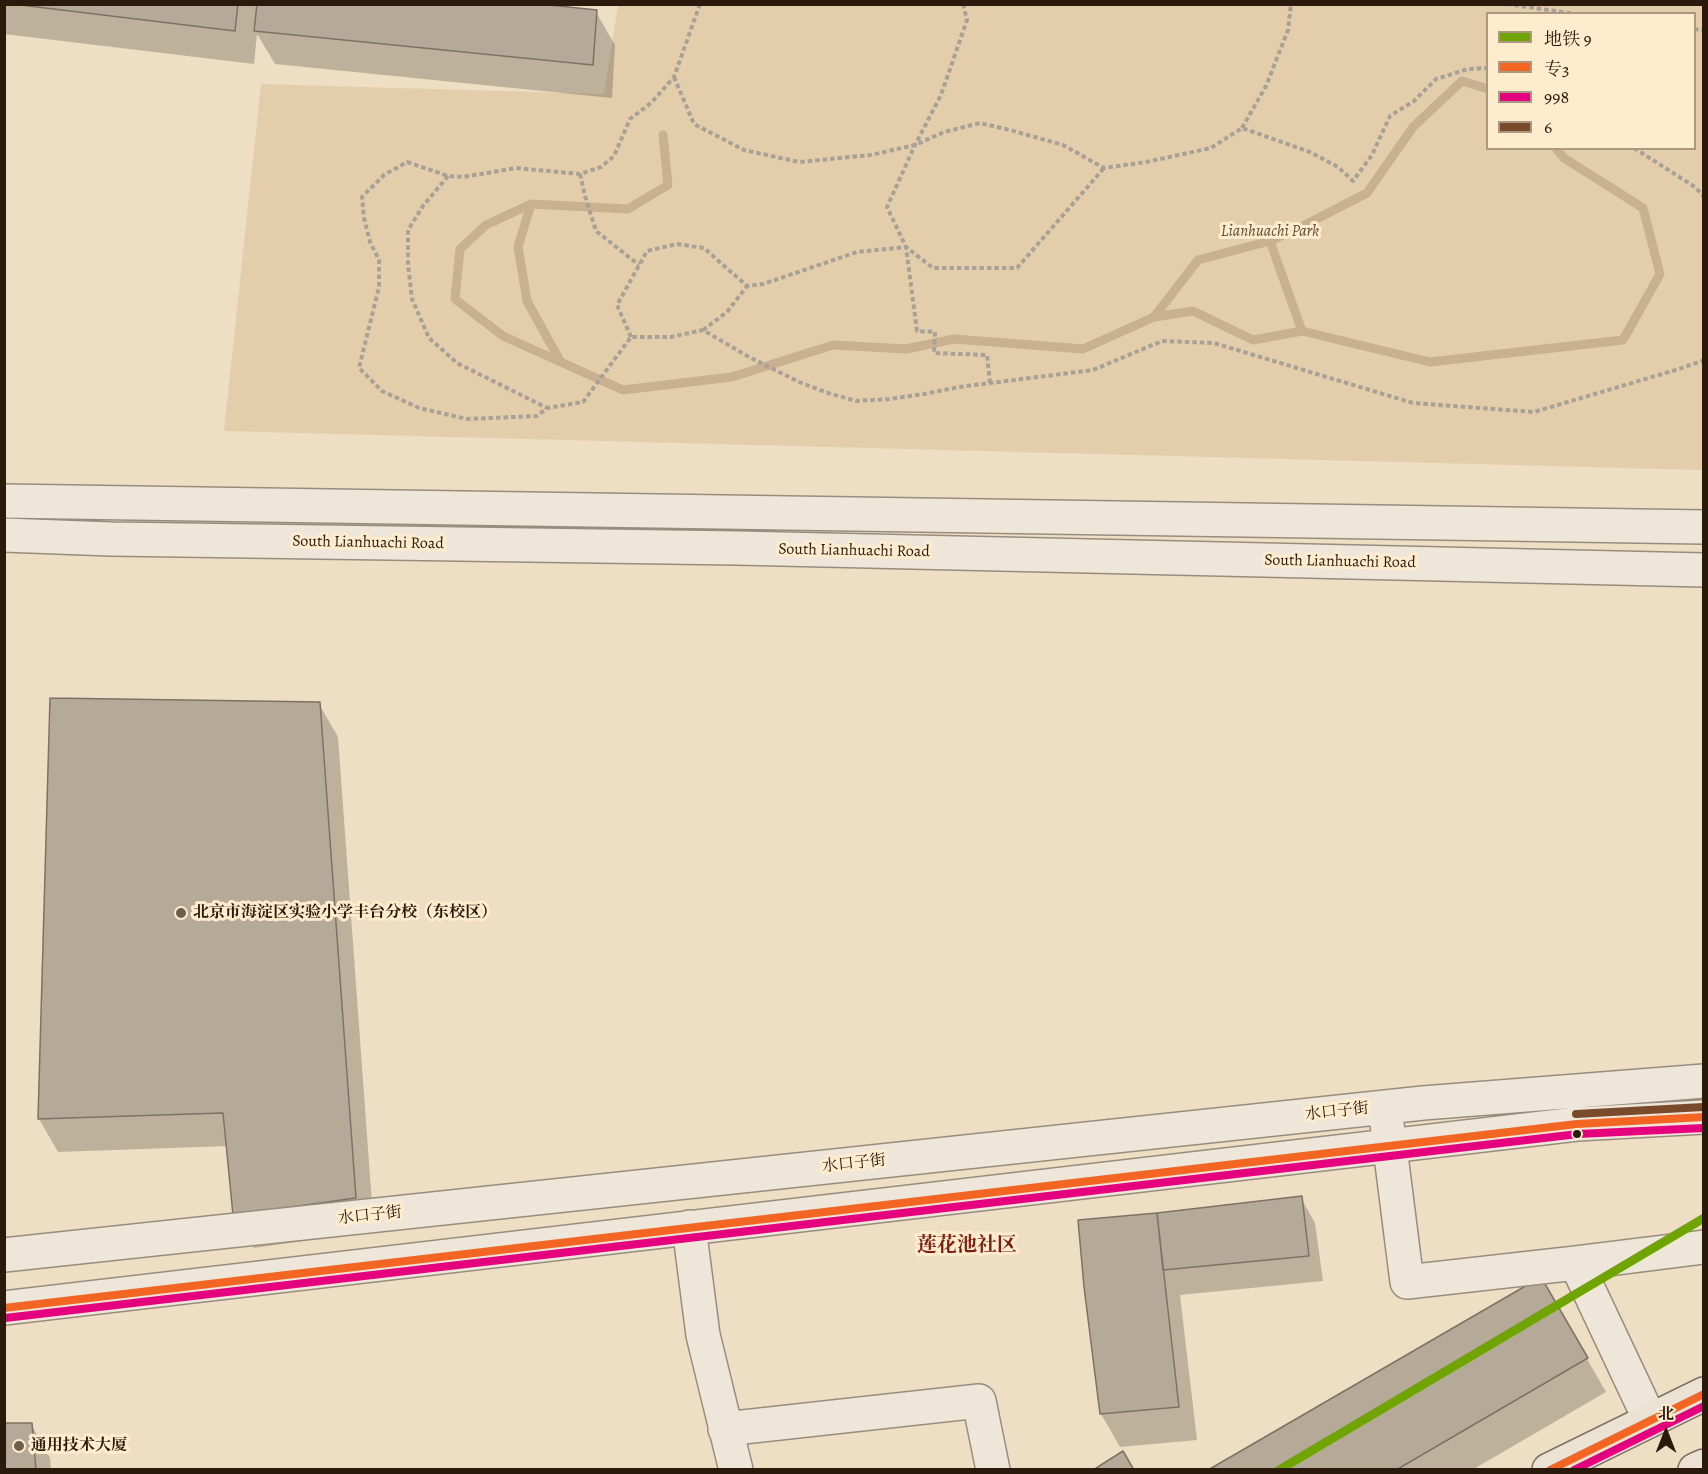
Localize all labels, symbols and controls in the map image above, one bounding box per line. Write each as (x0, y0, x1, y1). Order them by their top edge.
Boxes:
legend (1486, 12, 1696, 150)
text: 地铁 9 (1544, 27, 1592, 51)
text: 专3 (1544, 57, 1570, 81)
text: 998 (1544, 85, 1569, 109)
text: 6 (1544, 115, 1552, 139)
park label: Lianhuachi Park (1221, 222, 1319, 242)
street label: South Lianhuachi Road (292, 532, 444, 554)
street label: South Lianhuachi Road (778, 540, 930, 562)
street label: South Lianhuachi Road (1264, 551, 1416, 573)
place label: 北京市海淀区实验小学丰台分校（东校区） (193, 903, 497, 923)
marker: 北京市海淀区实验小学丰台分校（东校区） (174, 906, 188, 920)
street label: 水口子街 (1304, 1099, 1370, 1125)
unlabelled marker (1571, 1128, 1583, 1140)
street label: 水口子街 (821, 1151, 887, 1177)
street label: 水口子街 (337, 1203, 403, 1229)
district label: 莲花池社区 (917, 1234, 1017, 1258)
north arrow (1636, 1402, 1696, 1462)
text: 北 (1658, 1403, 1674, 1425)
place label: 通用技术大厦 (31, 1436, 127, 1456)
marker: 通用技术大厦 (12, 1439, 26, 1453)

